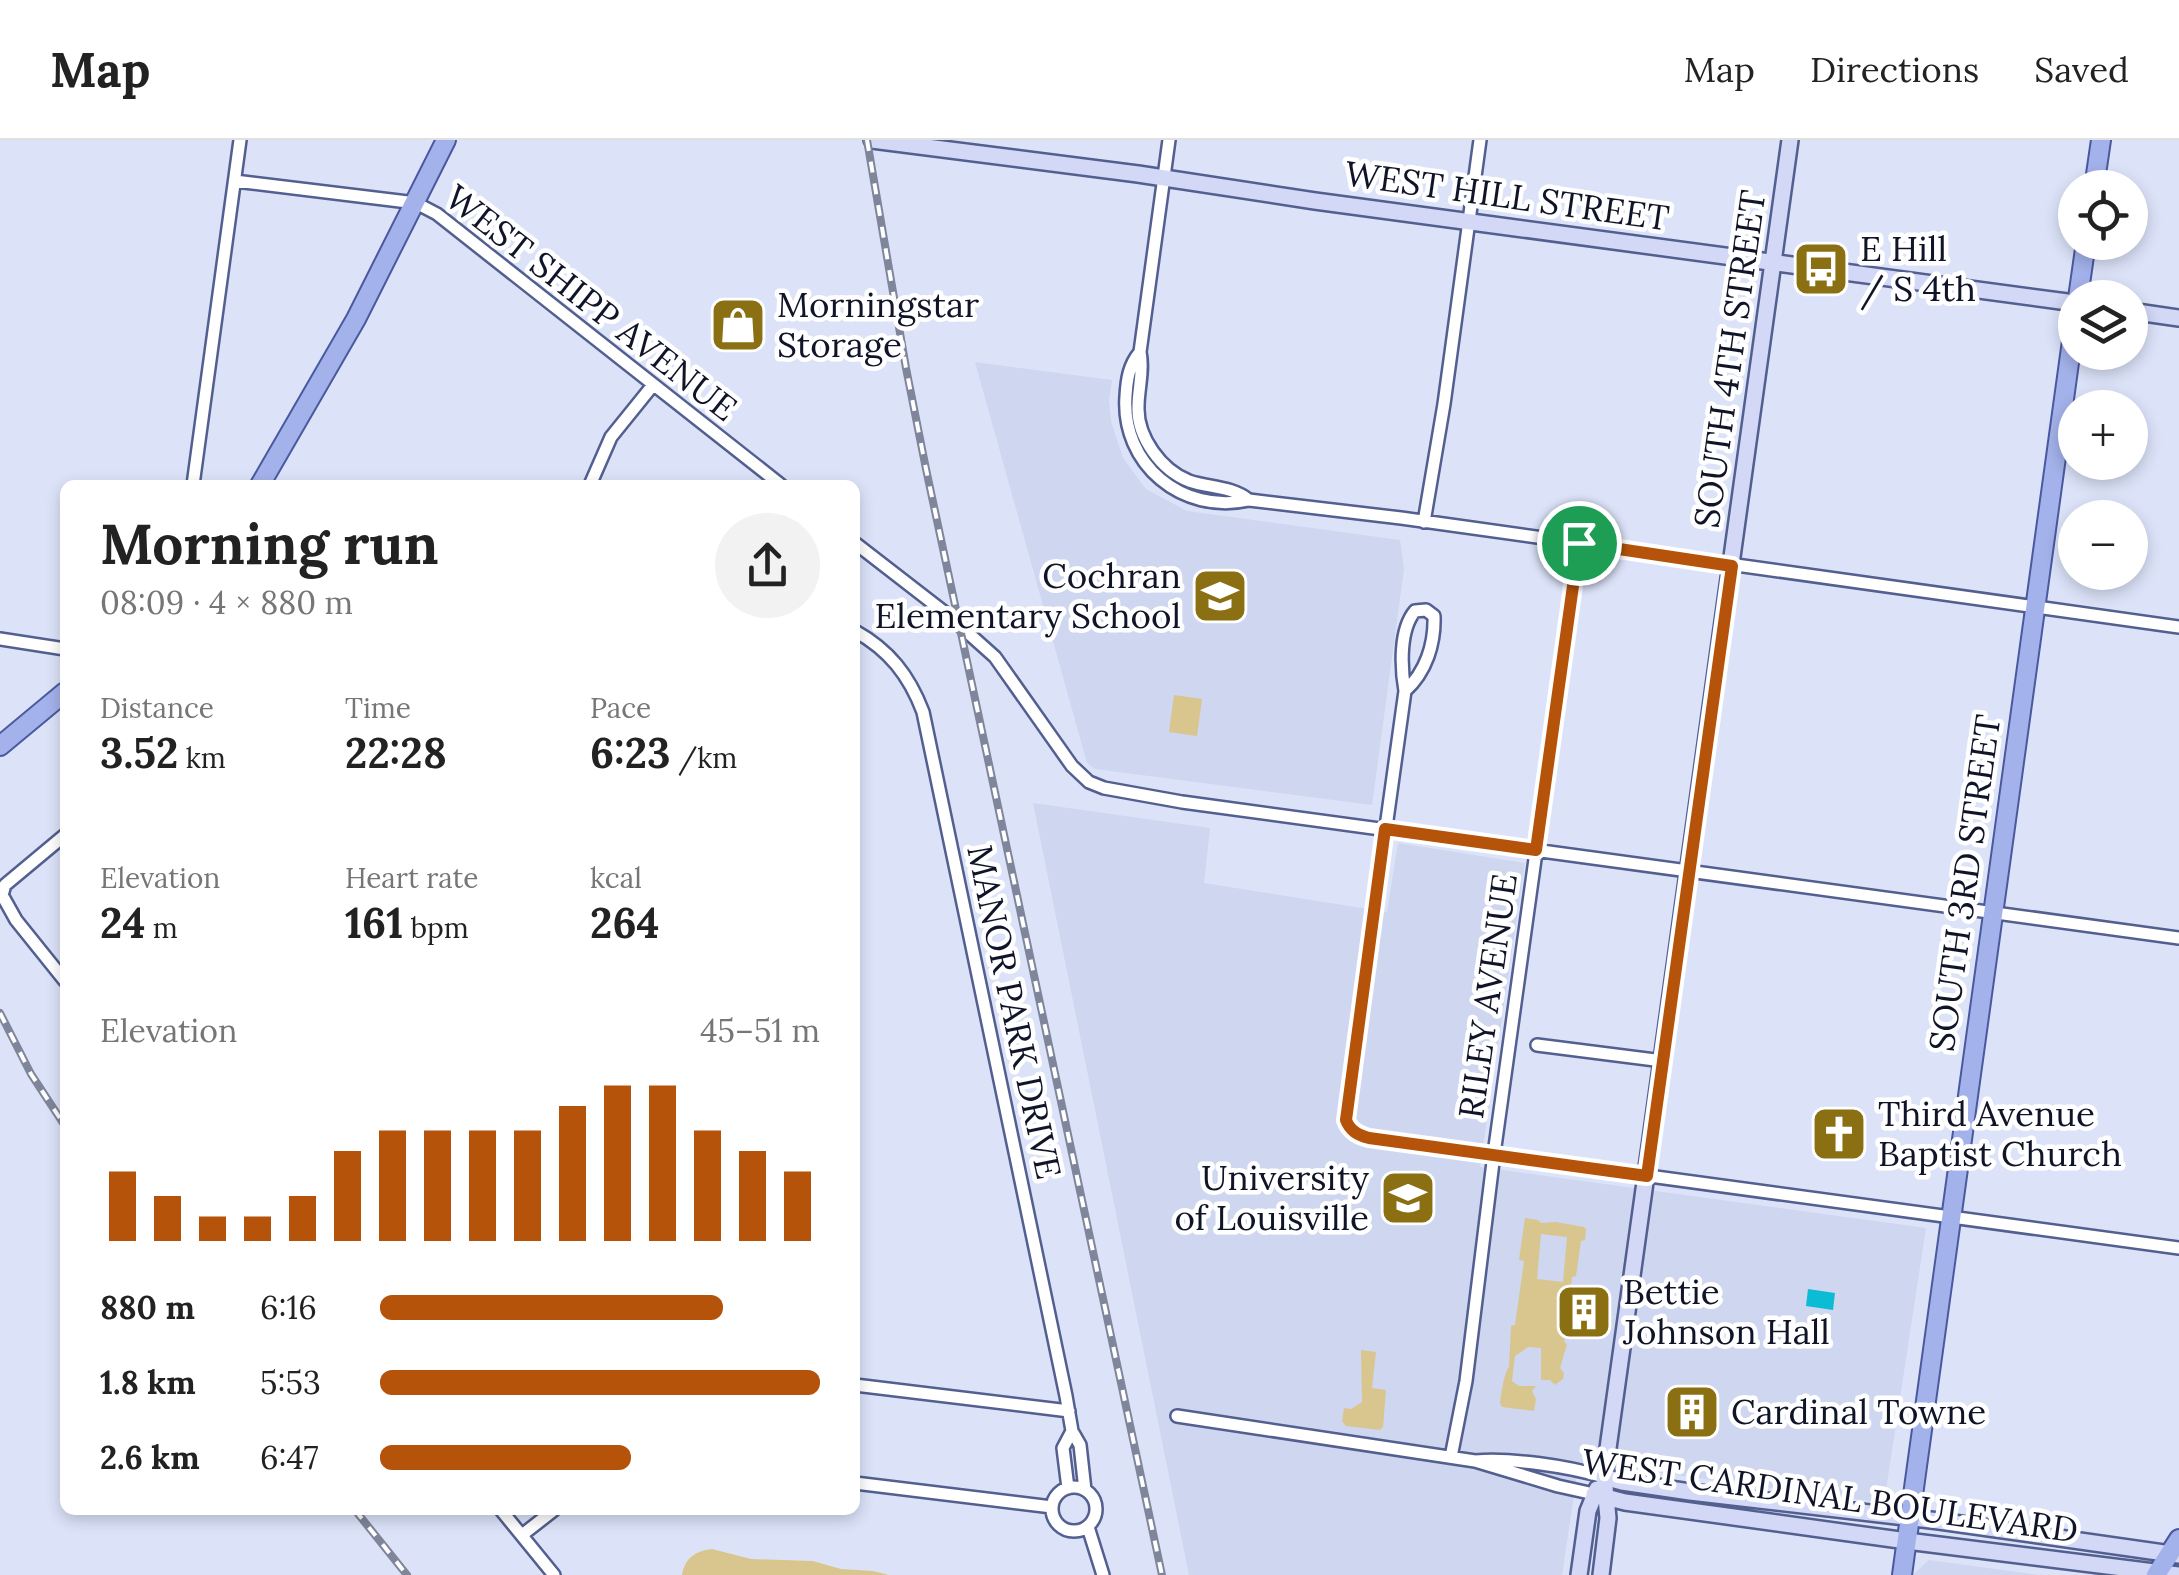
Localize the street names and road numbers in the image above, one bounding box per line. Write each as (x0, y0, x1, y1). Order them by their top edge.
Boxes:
street label: WEST HILL STREET (1342, 150, 1672, 241)
street label: WEST SHIPP AVENUE (436, 175, 746, 431)
street label: SOUTH 4TH STREET (1684, 187, 1775, 531)
street label: SOUTH 3RD STREET (1919, 712, 2010, 1054)
street label: MANOR PARK DRIVE (957, 841, 1072, 1183)
street label: RILEY AVENUE (1448, 870, 1527, 1121)
street label: WEST CARDINAL BOULEVARD (1579, 1438, 2081, 1553)

